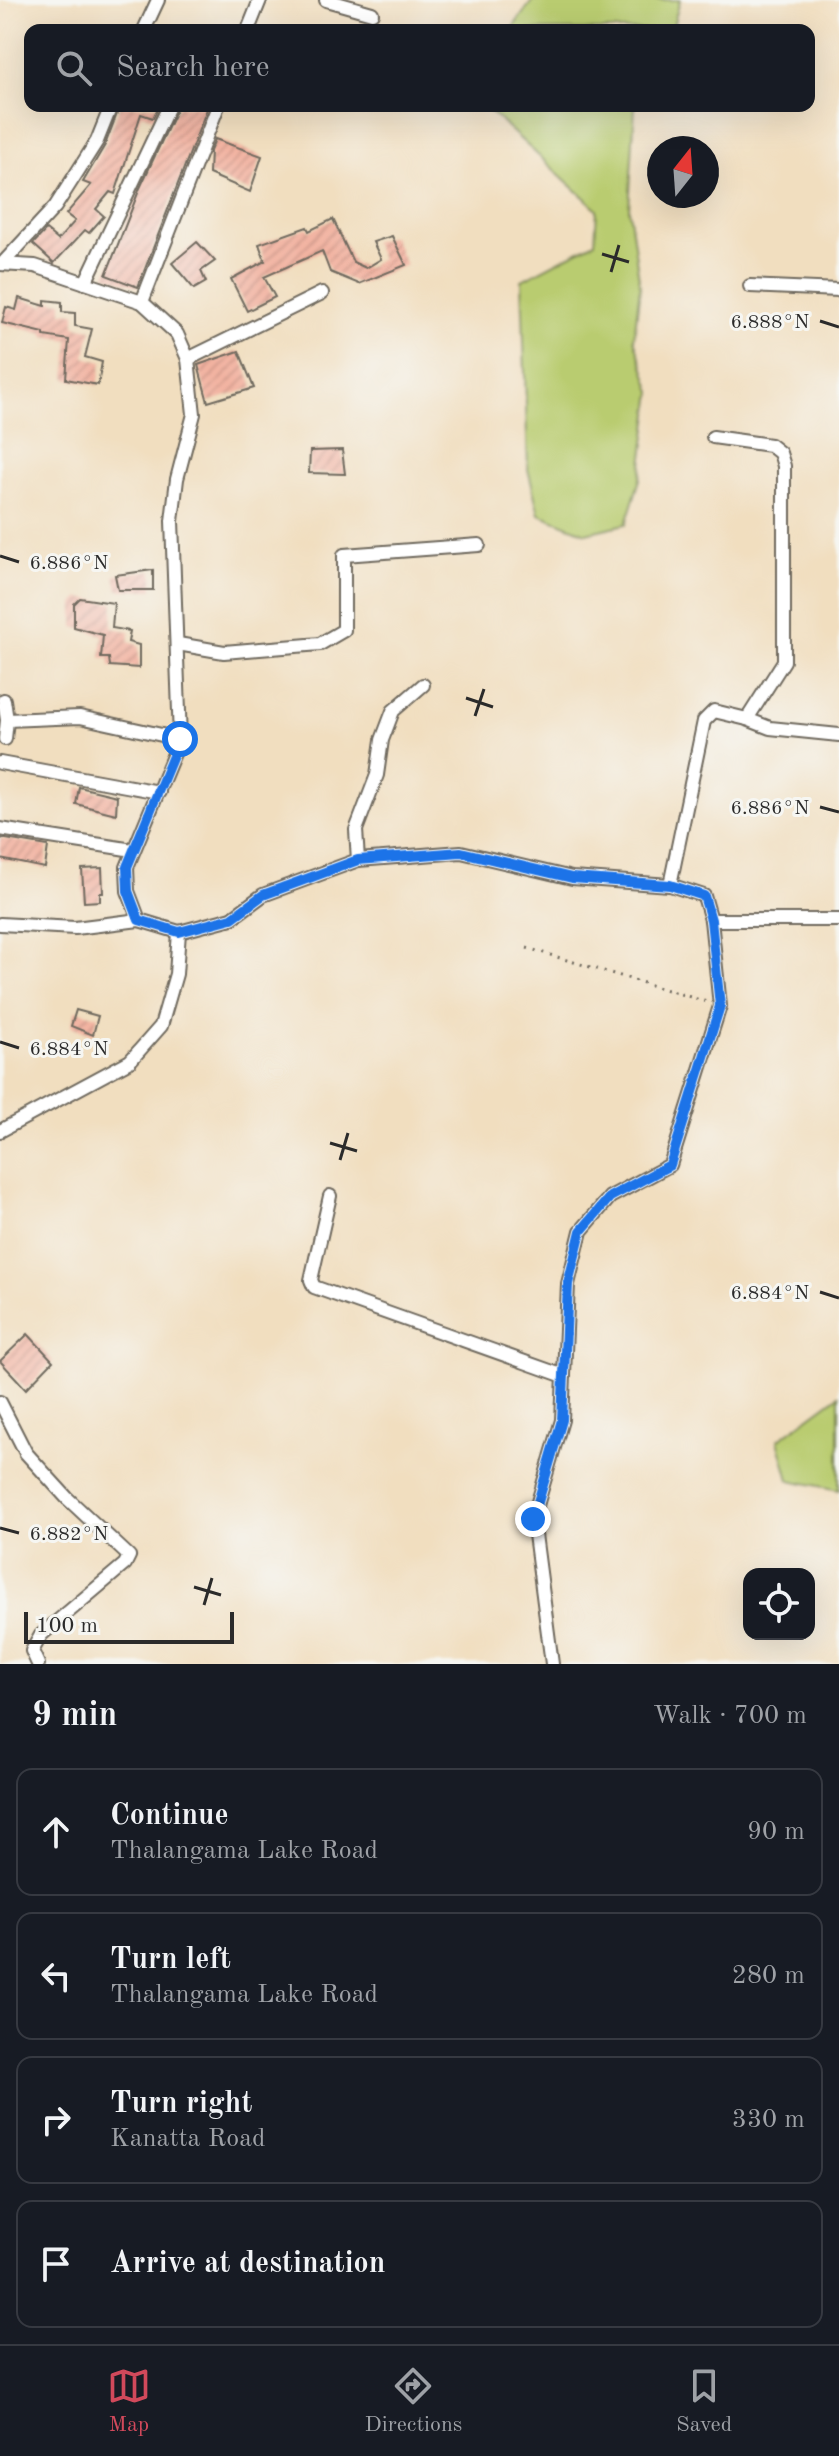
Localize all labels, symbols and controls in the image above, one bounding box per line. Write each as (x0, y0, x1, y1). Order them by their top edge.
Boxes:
search box (24, 24, 815, 112)
icon: search (52, 46, 96, 90)
text: Search here (116, 53, 270, 83)
north arrow (647, 136, 719, 208)
text: 6.888°N (731, 313, 810, 333)
text: 6.886°N (30, 554, 109, 574)
route start (162, 721, 198, 757)
text: 6.886°N (731, 799, 810, 819)
text: 6.884°N (30, 1040, 109, 1060)
text: 6.884°N (731, 1284, 810, 1304)
route end (515, 1501, 551, 1537)
text: 6.882°N (30, 1525, 109, 1545)
map controls (743, 1568, 815, 1640)
button: locate (743, 1568, 815, 1640)
scale bar (24, 1608, 234, 1644)
text: 100 m (36, 1615, 98, 1637)
text: 9 min (32, 1699, 117, 1733)
text: Walk · 700 m (653, 1703, 807, 1729)
text: Continue (110, 1801, 229, 1831)
icon: ahead (34, 1810, 78, 1854)
text: 90 m (747, 1819, 805, 1845)
text: Thalangama Lake Road (110, 1838, 378, 1864)
text: Turn left (110, 1945, 231, 1975)
icon: left (34, 1954, 78, 1998)
text: 280 m (732, 1963, 805, 1989)
text: Thalangama Lake Road (110, 1982, 378, 2008)
text: Turn right (110, 2089, 252, 2119)
icon: right (34, 2098, 78, 2142)
text: 330 m (732, 2107, 805, 2133)
text: Kanatta Road (110, 2126, 266, 2152)
icon: arrive (34, 2242, 78, 2286)
text: Arrive at destination (110, 2249, 385, 2279)
tab: Map (107, 2364, 151, 2439)
tab: Directions (365, 2364, 462, 2439)
tab: Saved (676, 2364, 732, 2439)

